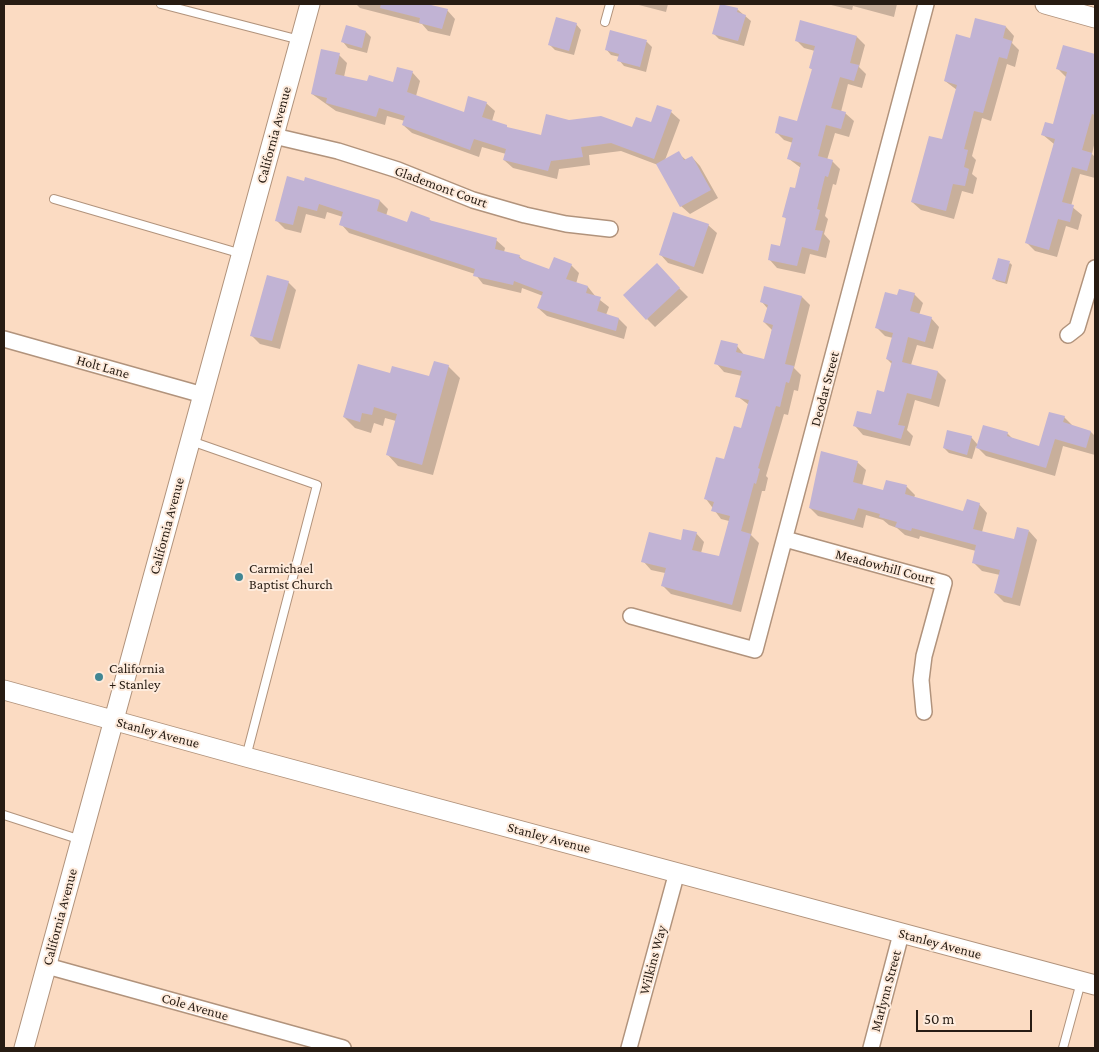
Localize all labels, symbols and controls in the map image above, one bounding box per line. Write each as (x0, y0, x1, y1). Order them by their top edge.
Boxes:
street label: California Avenue (253, 85, 295, 185)
street label: Glademont Court (392, 162, 490, 212)
street label: Deodar Street (807, 350, 843, 428)
street label: Holt Lane (75, 351, 131, 383)
street label: California Avenue (146, 476, 188, 576)
street label: Meadowhill Court (833, 546, 937, 588)
place label: Carmichael Baptist Church (249, 561, 333, 594)
marker: Carmichael Baptist Church (233, 571, 245, 583)
place label: California + Stanley (109, 661, 165, 694)
marker: California + Stanley (93, 671, 105, 683)
street label: Stanley Avenue (115, 714, 201, 752)
street label: Stanley Avenue (506, 819, 592, 857)
street label: California Avenue (39, 867, 81, 967)
street label: Wilkins Way (636, 924, 670, 996)
street label: Stanley Avenue (897, 925, 983, 963)
street label: Marlynn Street (867, 948, 905, 1034)
street label: Cole Avenue (160, 989, 230, 1025)
scale bar (919, 1000, 1035, 1032)
text: 50 m (924, 1011, 954, 1027)

